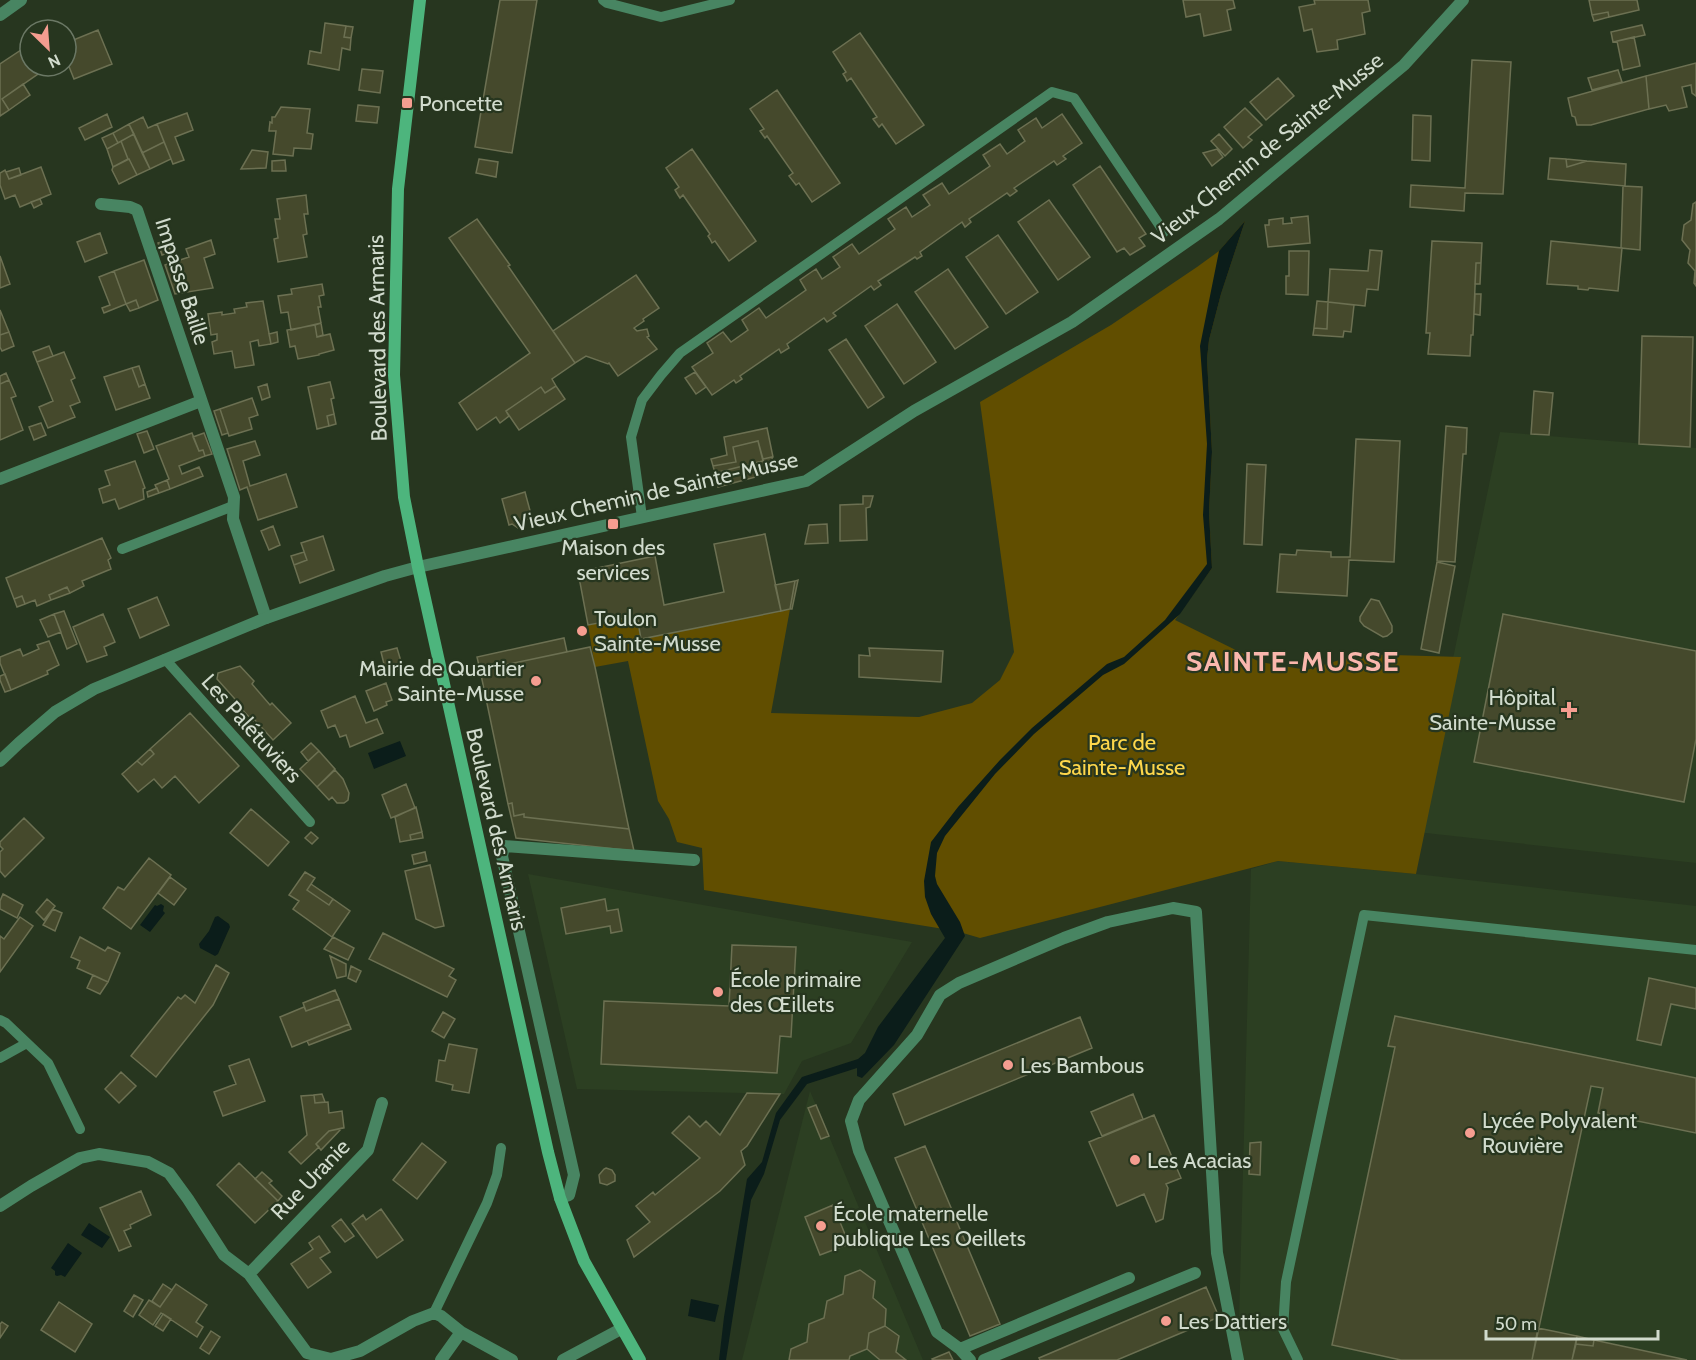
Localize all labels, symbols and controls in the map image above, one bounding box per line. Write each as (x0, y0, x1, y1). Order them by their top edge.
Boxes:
north arrow (18, 18, 78, 78)
street label: Vieux Chemin de Sainte-Musse (1146, 47, 1389, 250)
text: N (45, 50, 63, 72)
place label: Poncette (419, 90, 503, 117)
marker: Poncette (400, 96, 414, 110)
street label: Impasse Baille (149, 214, 216, 348)
street label: Boulevard des Armaris (362, 234, 393, 442)
street label: Vieux Chemin de Sainte-Musse (512, 446, 801, 537)
marker: Maison des services (606, 517, 620, 531)
place label: Maison des services (561, 534, 665, 586)
place label: Toulon Sainte-Musse (594, 605, 721, 657)
marker: Toulon Sainte-Musse (575, 624, 589, 638)
district label: SAINTE-MUSSE (1186, 644, 1400, 678)
place label: Mairie de Quartier Sainte-Musse (359, 655, 524, 707)
street label: Les Palétuviers (196, 668, 308, 788)
marker: Mairie de Quartier Sainte-Musse (529, 674, 543, 688)
place label: Hôpital Sainte-Musse (1429, 684, 1557, 736)
marker: Hôpital Sainte-Musse (1560, 701, 1578, 719)
street label: Boulevard des Armaris (460, 725, 533, 933)
park label: Parc de Sainte-Musse (1059, 729, 1185, 781)
place label: École primaire des Œillets (730, 966, 861, 1018)
marker: École primaire des Œillets (711, 985, 725, 999)
place label: Les Bambous (1020, 1052, 1144, 1079)
marker: Les Bambous (1001, 1058, 1015, 1072)
place label: Lycée Polyvalent Rouvière (1482, 1107, 1638, 1159)
marker: Lycée Polyvalent Rouvière (1463, 1126, 1477, 1140)
street label: Rue Uranie (265, 1133, 355, 1225)
place label: Les Acacias (1147, 1147, 1251, 1174)
marker: Les Acacias (1128, 1153, 1142, 1167)
place label: École maternelle publique Les Oeillets (833, 1200, 1026, 1252)
marker: École maternelle publique Les Oeillets (814, 1219, 828, 1233)
scale bar (1486, 1303, 1658, 1341)
place label: Les Dattiers (1178, 1308, 1287, 1335)
text: 50 m (1495, 1313, 1537, 1335)
marker: Les Dattiers (1159, 1314, 1173, 1328)

